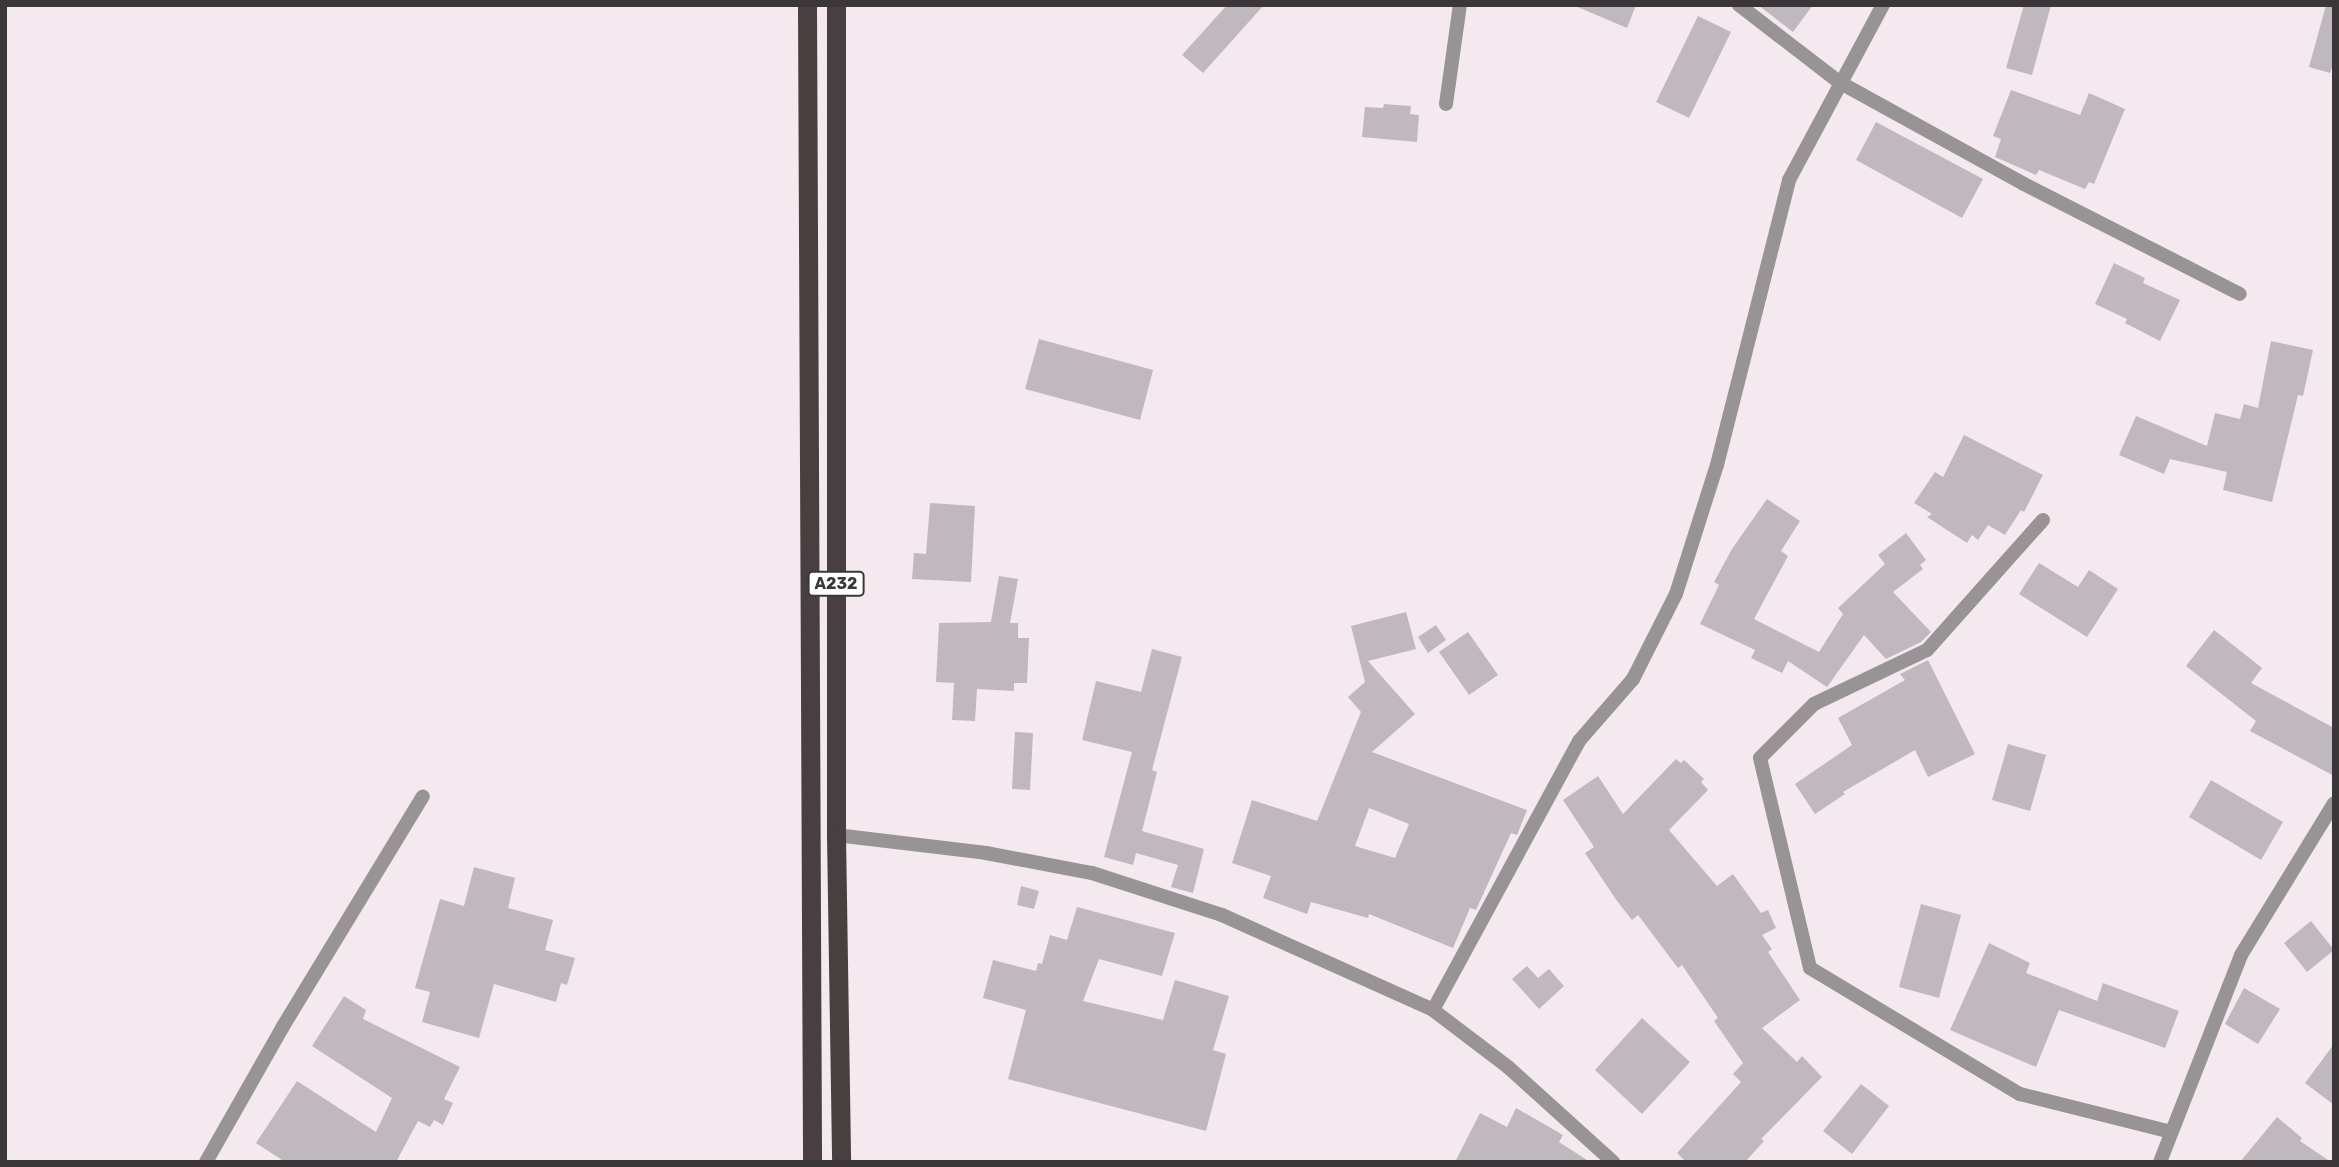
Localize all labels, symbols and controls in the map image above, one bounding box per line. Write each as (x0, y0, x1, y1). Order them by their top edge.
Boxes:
road number: A232 (806, 572, 866, 596)

